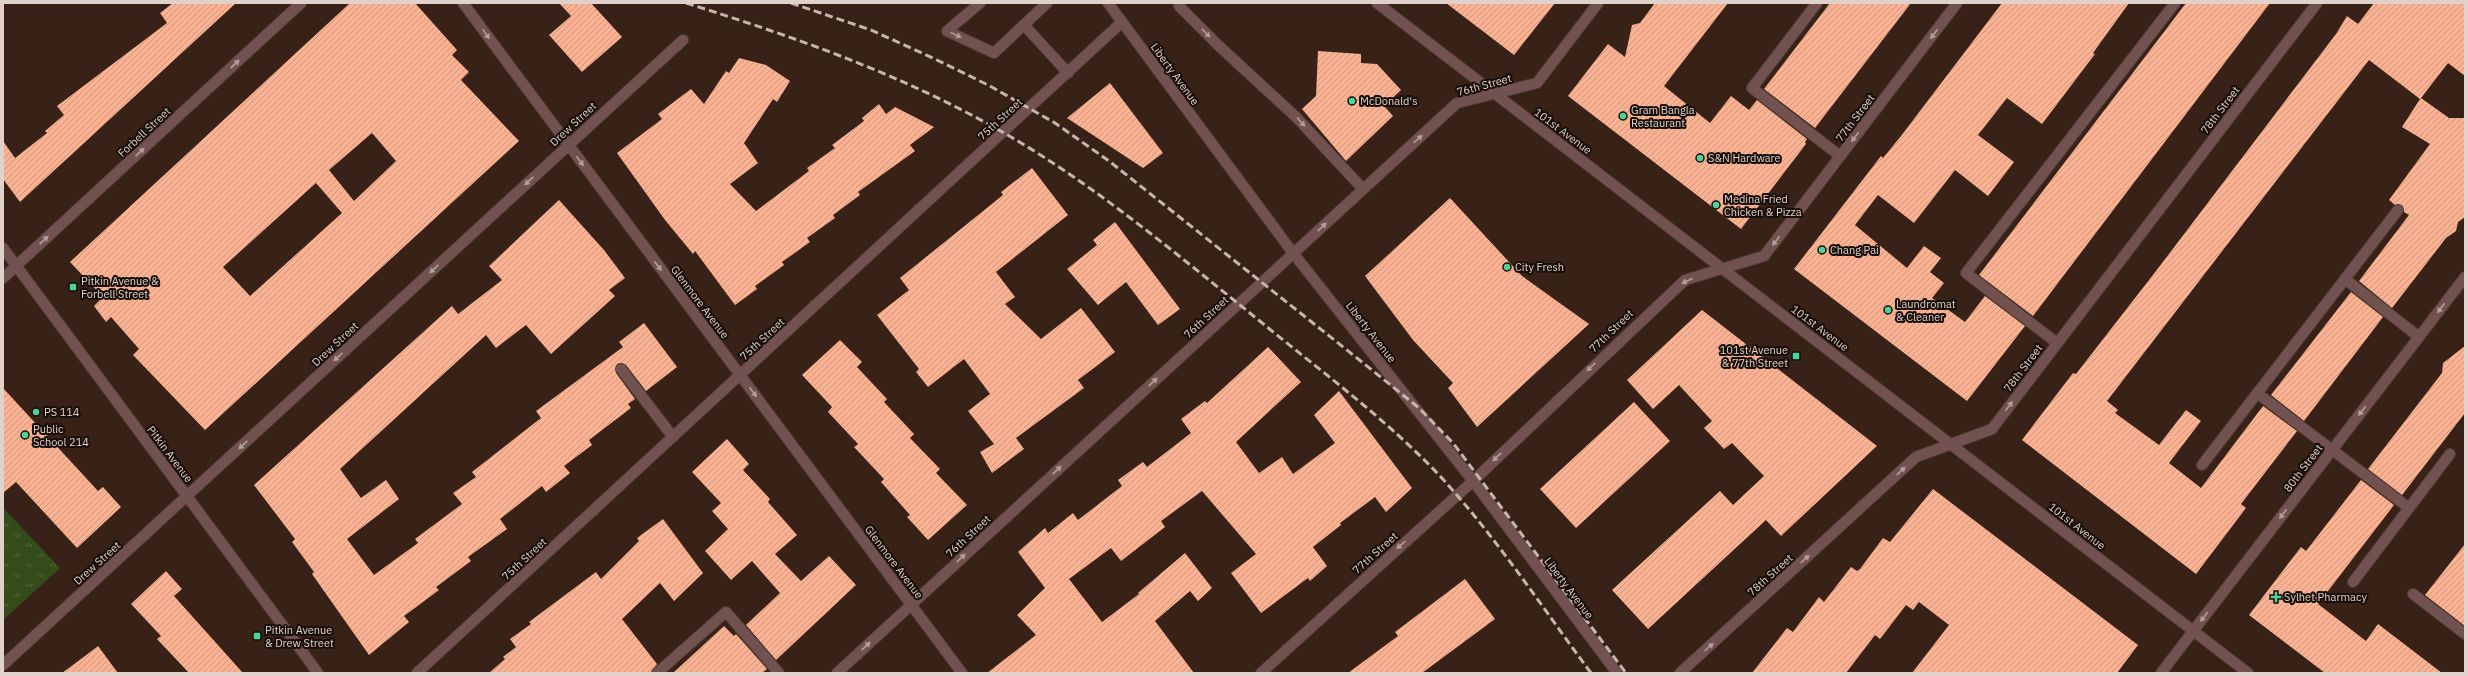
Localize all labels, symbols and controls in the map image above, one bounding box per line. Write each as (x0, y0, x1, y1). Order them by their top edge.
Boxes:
one-way arrow (1201, 28, 1211, 38)
one-way arrow (482, 29, 491, 40)
one-way arrow (1930, 29, 1938, 39)
one-way arrow (950, 32, 962, 38)
street label: Liberty Avenue (1148, 40, 1202, 108)
one-way arrow (230, 59, 241, 68)
street label: 76th Street (1455, 71, 1513, 99)
street label: 78th Street (2198, 83, 2243, 137)
street label: 77th Street (1833, 91, 1878, 145)
place label: McDonald's (1360, 94, 1418, 108)
street label: 75th Street (975, 95, 1025, 143)
marker: McDonald's (1347, 96, 1357, 106)
street label: Drew Street (547, 99, 599, 149)
place label: Gram Bangla Restaurant (1631, 103, 1695, 130)
street label: Forbell Street (115, 104, 173, 160)
street label: 101st Avenue (1532, 105, 1594, 157)
marker: Gram Bangla Restaurant (1618, 111, 1628, 121)
one-way arrow (1296, 118, 1305, 127)
one-way arrow (1851, 132, 1859, 143)
one-way arrow (1413, 135, 1422, 144)
one-way arrow (135, 147, 145, 157)
place label: S&N Hardware (1708, 151, 1781, 165)
marker: S&N Hardware (1695, 153, 1705, 163)
one-way arrow (576, 156, 585, 167)
one-way arrow (524, 176, 534, 186)
place label: Medina Fried Chicken & Pizza (1724, 192, 1802, 219)
marker: Medina Fried Chicken & Pizza (1711, 200, 1721, 210)
one-way arrow (1317, 222, 1327, 231)
one-way arrow (1772, 235, 1780, 246)
one-way arrow (40, 236, 49, 245)
place label: Chang Pai (1830, 243, 1879, 257)
marker: Chang Pai (1817, 245, 1827, 255)
one-way arrow (654, 260, 662, 271)
place label: City Fresh (1515, 260, 1564, 274)
marker: City Fresh (1502, 262, 1512, 272)
street label: Glenmore Avenue (668, 263, 732, 341)
one-way arrow (429, 264, 439, 274)
place label: Pitkin Avenue & Forbell Street (81, 274, 159, 301)
one-way arrow (1681, 278, 1693, 284)
marker: Pitkin Avenue & Forbell Street (68, 282, 78, 292)
street label: 76th Street (1181, 293, 1231, 341)
place label: Laundromat & Cleaner (1896, 297, 1956, 324)
street label: Liberty Avenue (1343, 299, 1399, 365)
street label: 101st Avenue (1789, 302, 1851, 354)
one-way arrow (2437, 302, 2446, 313)
marker: Laundromat & Cleaner (1883, 305, 1893, 315)
street label: 77th Street (1586, 306, 1636, 356)
street label: 75th Street (737, 315, 787, 363)
street label: Drew Street (309, 319, 361, 369)
street label: 78th Street (2001, 341, 2046, 395)
place label: 101st Avenue & 77th Street (1720, 343, 1788, 370)
marker: 101st Avenue & 77th Street (1791, 351, 1801, 361)
one-way arrow (333, 352, 343, 362)
one-way arrow (1586, 363, 1596, 372)
one-way arrow (1148, 377, 1158, 387)
one-way arrow (748, 387, 757, 398)
one-way arrow (2005, 400, 2013, 411)
place label: PS 114 (44, 405, 80, 419)
one-way arrow (2358, 406, 2366, 416)
marker: PS 114 (31, 407, 41, 417)
place label: Public School 214 (33, 422, 89, 449)
street label: Pitkin Avenue (144, 423, 196, 485)
marker: Public School 214 (20, 430, 30, 440)
one-way arrow (237, 441, 248, 450)
street label: 80th Street (2281, 441, 2326, 495)
one-way arrow (1492, 453, 1502, 462)
one-way arrow (1052, 465, 1062, 475)
one-way arrow (1896, 467, 1906, 476)
street label: 101st Avenue (2046, 499, 2108, 553)
one-way arrow (2279, 509, 2287, 520)
street label: 76th Street (943, 512, 993, 560)
street label: Glenmore Avenue (862, 523, 926, 601)
street label: 77th Street (1349, 529, 1401, 577)
street label: 75th Street (499, 535, 549, 583)
street label: Drew Street (71, 538, 124, 588)
one-way arrow (1396, 541, 1407, 550)
street label: 78th Street (1744, 551, 1796, 599)
one-way arrow (957, 554, 966, 563)
street label: Liberty Avenue (1541, 554, 1597, 622)
one-way arrow (1800, 554, 1810, 564)
place label: Sylhet Pharmacy (2284, 590, 2367, 604)
marker: Sylhet Pharmacy (2271, 592, 2281, 602)
one-way arrow (2200, 612, 2208, 623)
place label: Pitkin Avenue & Drew Street (265, 623, 334, 650)
marker: Pitkin Avenue & Drew Street (252, 631, 262, 641)
one-way arrow (861, 642, 871, 651)
one-way arrow (1704, 642, 1714, 651)

